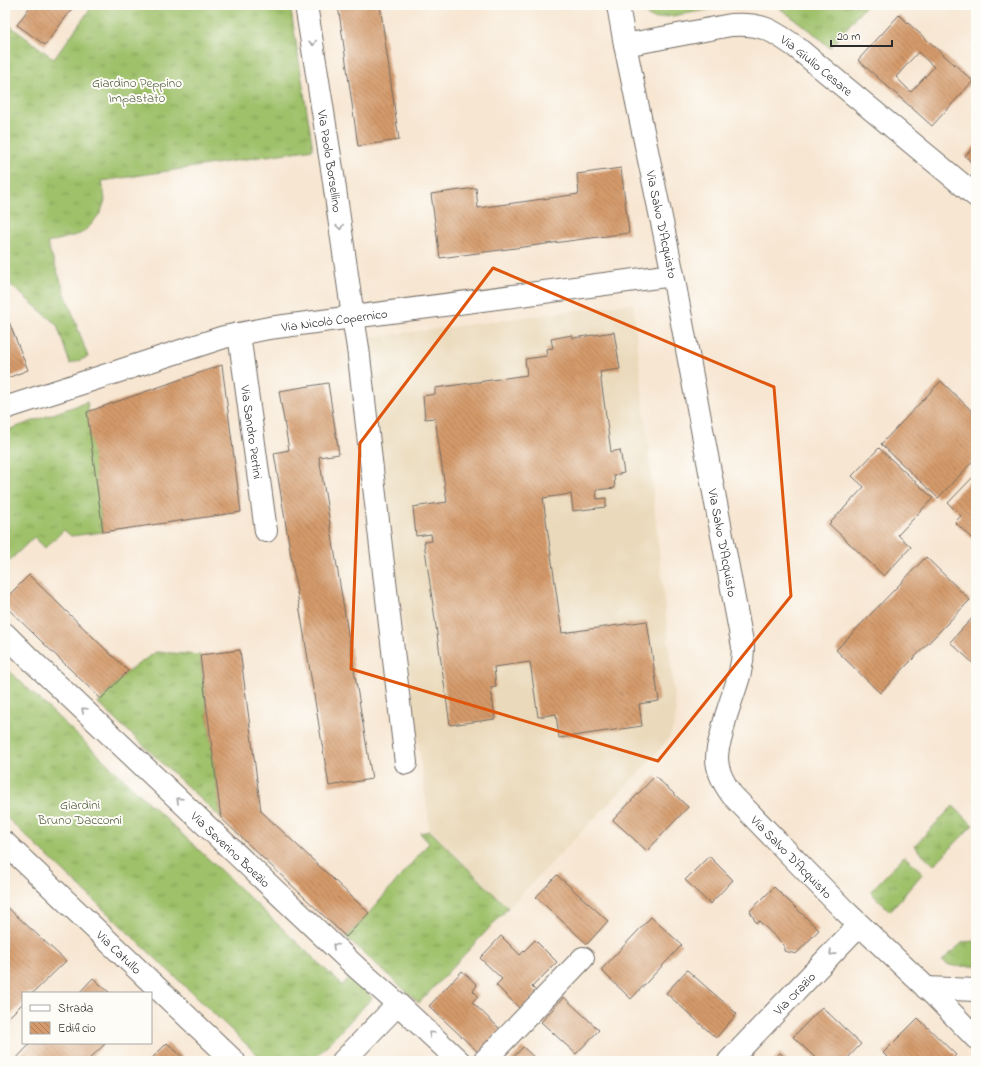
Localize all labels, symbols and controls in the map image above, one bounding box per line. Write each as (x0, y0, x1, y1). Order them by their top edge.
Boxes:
scale bar (831, 22, 892, 48)
text: 20 m (837, 28, 860, 46)
street label: Via Giulio Cesare (775, 30, 856, 101)
one-way arrow (308, 40, 316, 47)
park label: Giardino Peppino Impastato (92, 74, 182, 108)
street label: Via Paolo Borsellino (312, 108, 346, 214)
street label: Via Salvo D'Acquisto (640, 168, 682, 281)
one-way arrow (335, 224, 344, 230)
street label: Via Nicolò Copernico (279, 305, 389, 337)
street label: Via Sandro Pertini (235, 383, 267, 480)
street label: Via Salvo D'Acquisto (702, 486, 741, 599)
one-way arrow (82, 708, 89, 715)
park label: Giardini Bruno Daccomi (37, 796, 122, 830)
one-way arrow (176, 797, 184, 804)
street label: Via Severino Boezio (185, 807, 274, 893)
street label: Via Salvo D'Acquisto (745, 811, 836, 904)
street label: Via Catullo (91, 926, 146, 980)
one-way arrow (332, 944, 340, 951)
one-way arrow (830, 948, 837, 956)
street label: Via Orazio (769, 968, 821, 1021)
legend (22, 992, 152, 1044)
text: Strada (58, 1000, 93, 1018)
text: Edificio (58, 1020, 96, 1038)
one-way arrow (428, 1031, 436, 1039)

